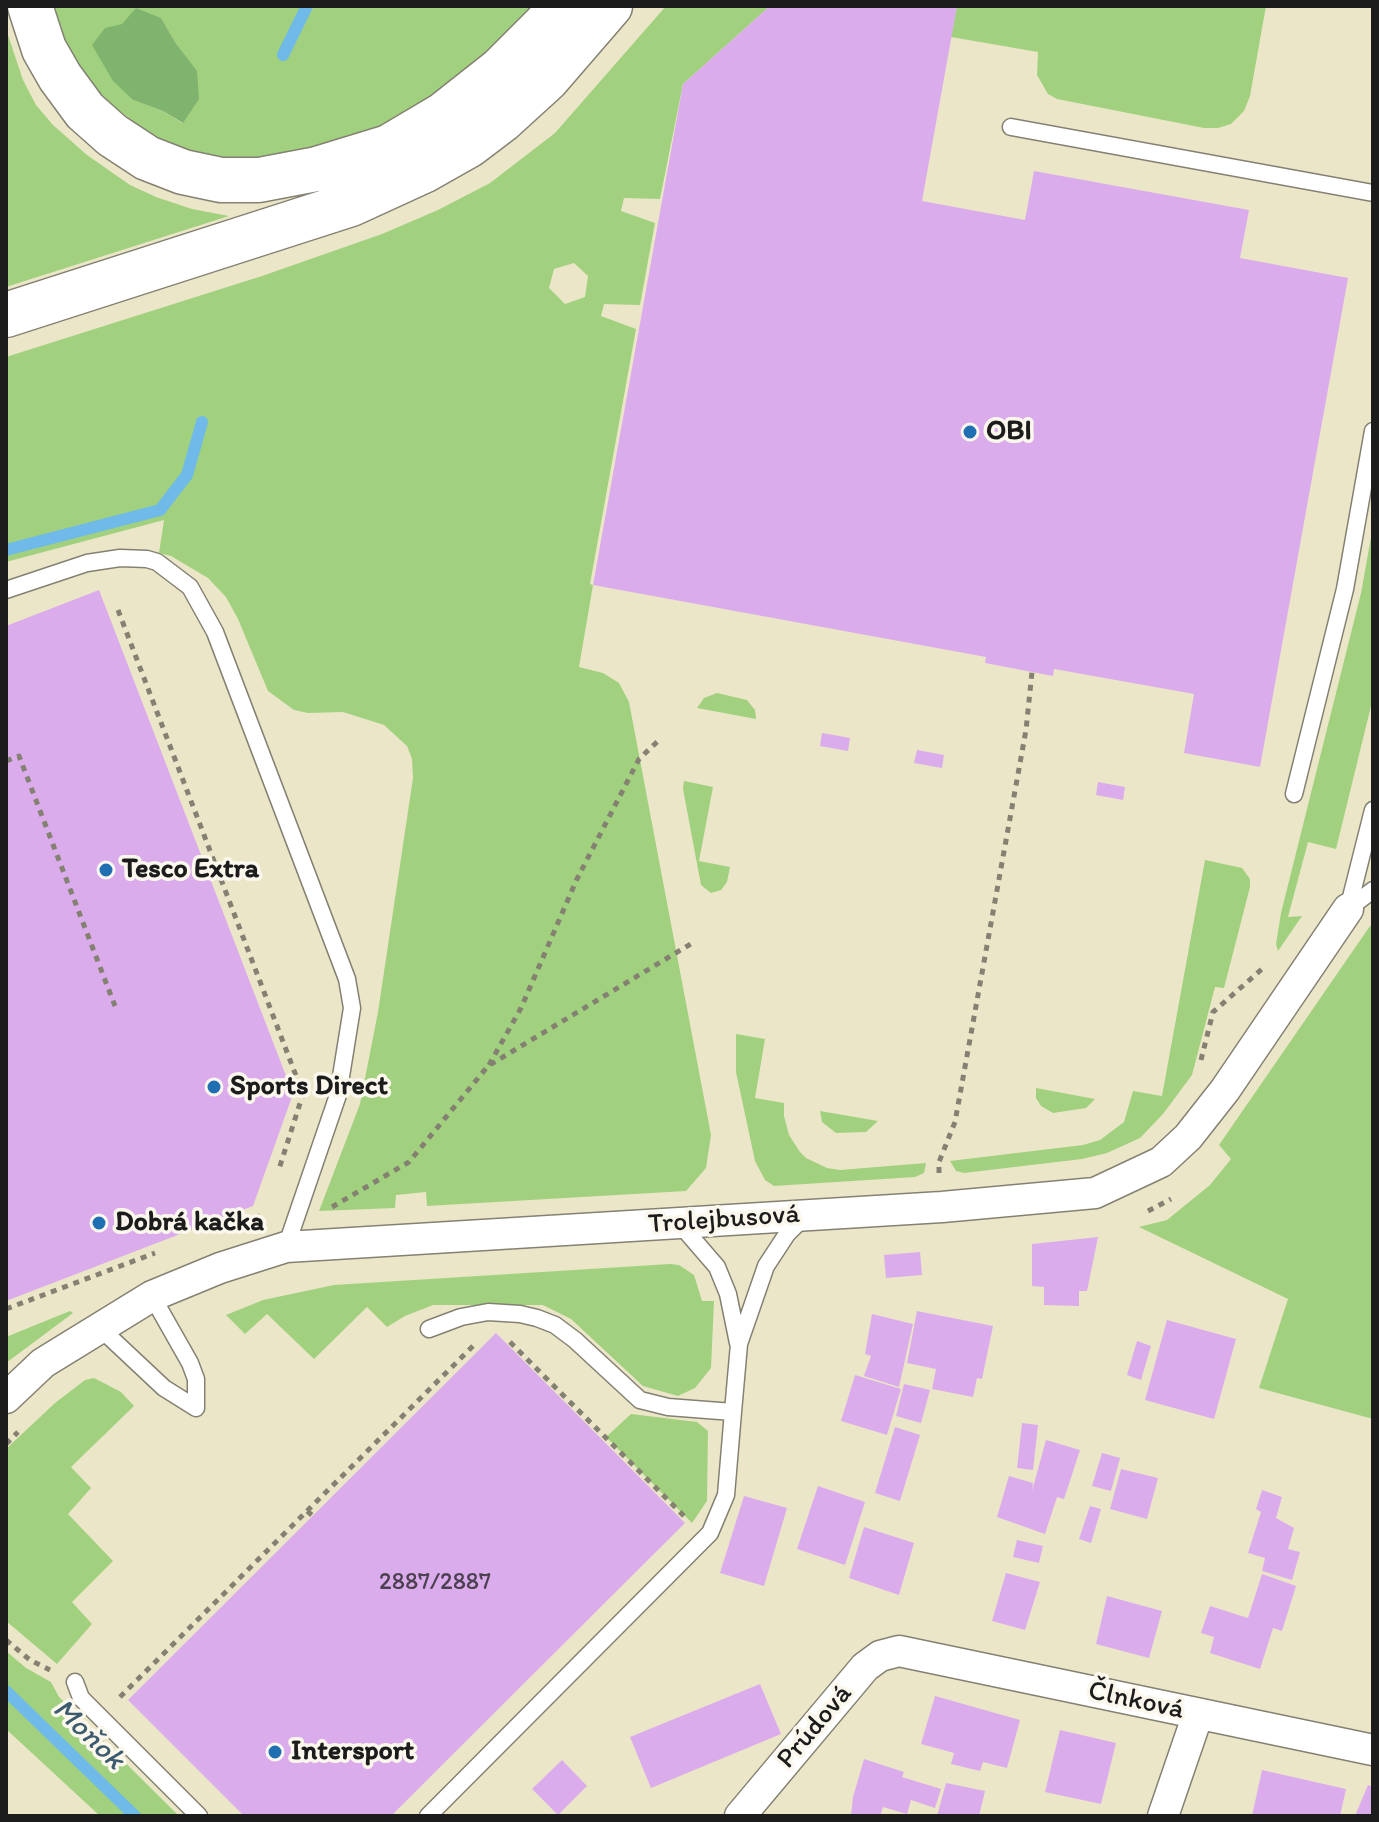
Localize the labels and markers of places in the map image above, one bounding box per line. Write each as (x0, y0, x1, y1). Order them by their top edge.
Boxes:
place label: OBI (986, 415, 1032, 449)
marker: OBI (961, 423, 979, 441)
place label: Tesco Extra (122, 853, 259, 887)
marker: Tesco Extra (97, 861, 115, 879)
place label: Sports Direct (230, 1070, 388, 1104)
marker: Sports Direct (205, 1078, 223, 1096)
place label: Dobrá kačka (115, 1206, 264, 1240)
marker: Dobrá kačka (90, 1214, 108, 1232)
place label: Intersport (291, 1735, 414, 1769)
marker: Intersport (266, 1743, 284, 1761)

